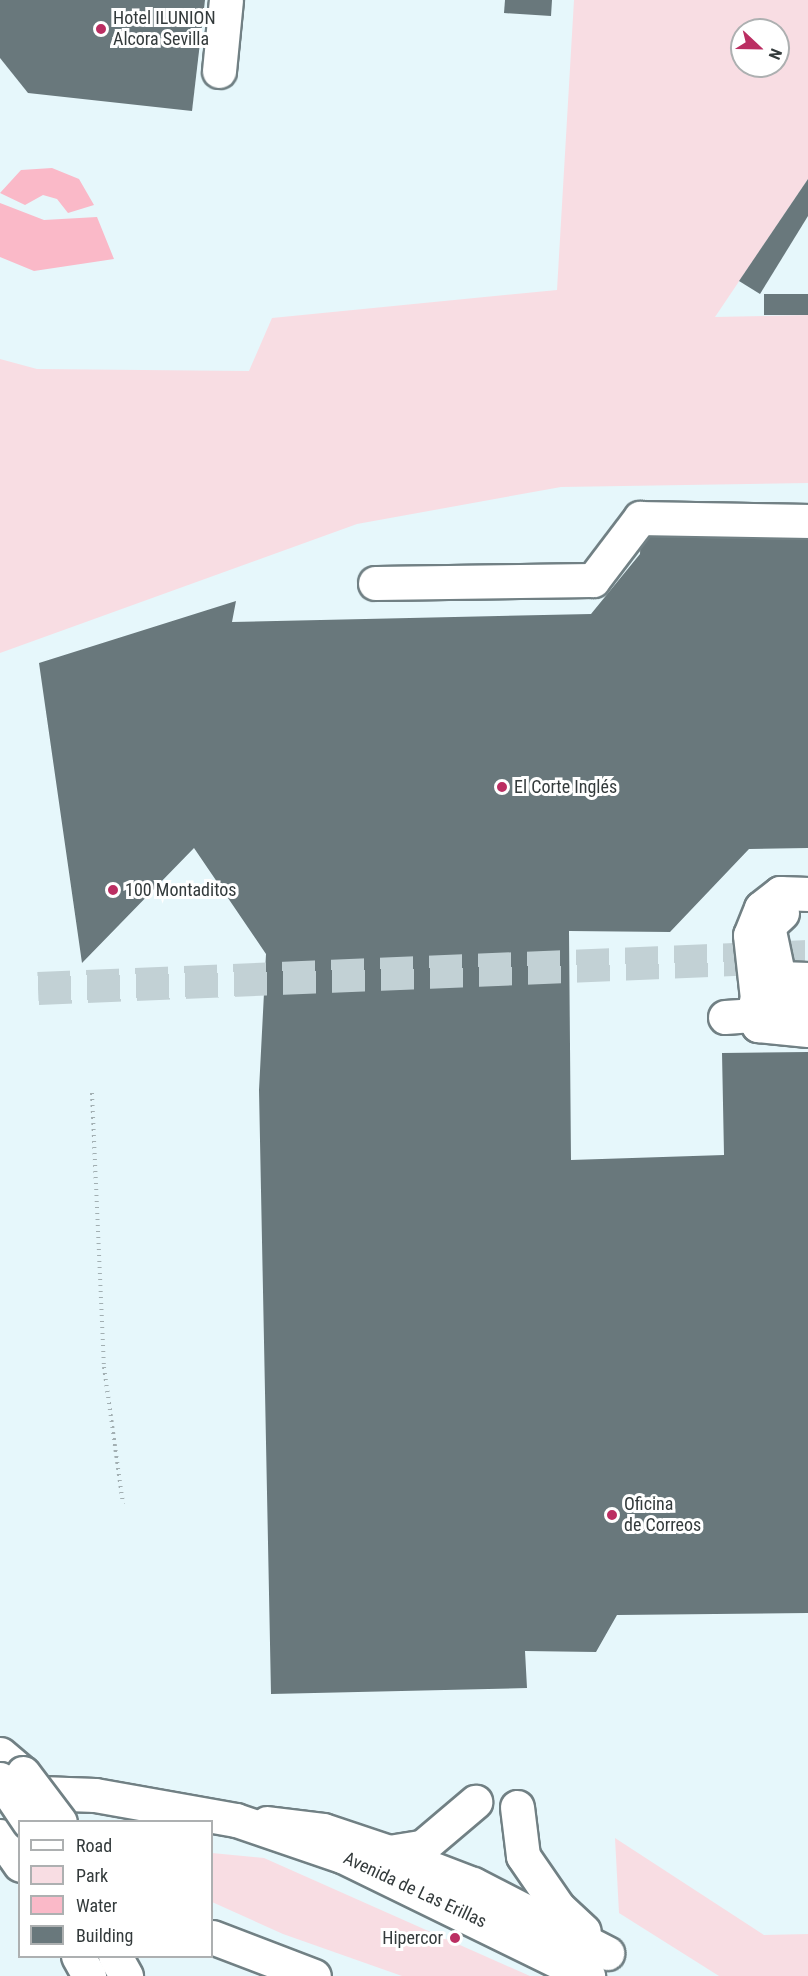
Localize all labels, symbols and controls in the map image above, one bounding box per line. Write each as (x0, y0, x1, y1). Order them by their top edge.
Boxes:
place label: Hotel ILUNION Alcora Sevilla (113, 8, 216, 50)
north arrow (730, 18, 790, 78)
marker: Hotel ILUNION Alcora Sevilla (94, 22, 108, 36)
text: N (765, 46, 786, 62)
place label: El Corte Inglés (514, 776, 617, 798)
marker: El Corte Inglés (495, 780, 509, 794)
place label: 100 Montaditos (125, 879, 237, 901)
marker: 100 Montaditos (106, 883, 120, 897)
place label: Oficina de Correos (624, 1494, 701, 1537)
marker: Oficina de Correos (605, 1508, 619, 1522)
legend (18, 1820, 213, 1958)
text: Road (76, 1835, 112, 1856)
street label: Avenida de Las Erillas (340, 1847, 490, 1933)
text: Park (76, 1865, 108, 1886)
text: Water (76, 1895, 117, 1916)
text: Building (76, 1925, 133, 1946)
place label: Hipercor (382, 1927, 443, 1949)
marker: Hipercor (448, 1931, 462, 1945)

